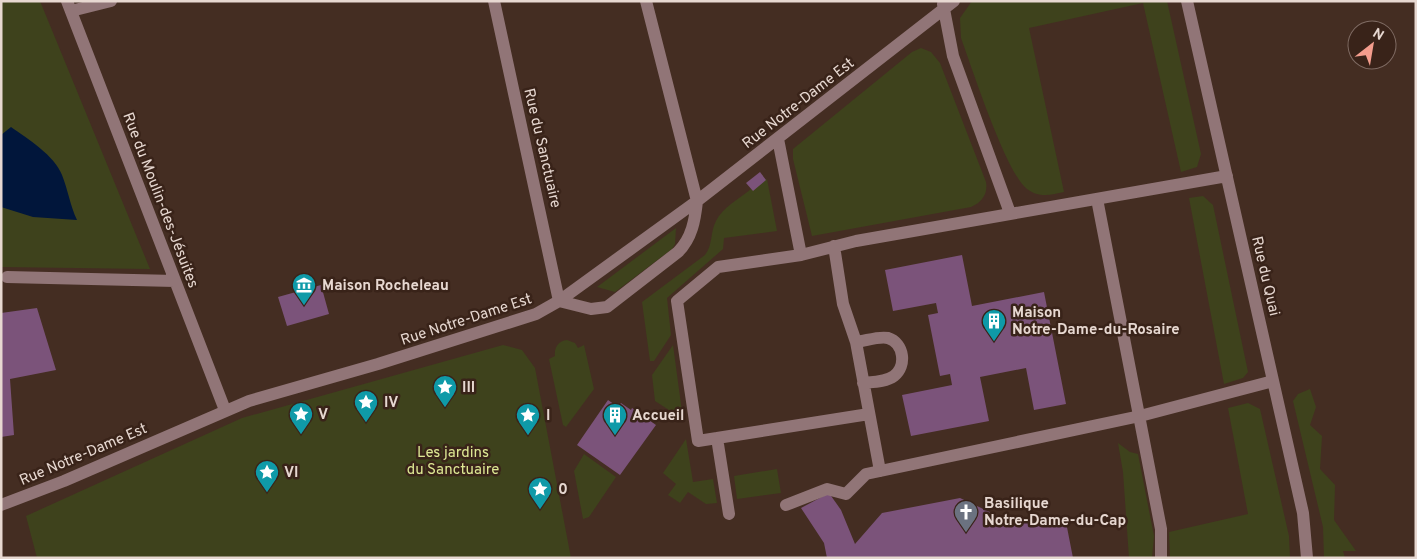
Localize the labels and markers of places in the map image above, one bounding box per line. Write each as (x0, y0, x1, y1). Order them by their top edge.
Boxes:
museum icon: Maison Rocheleau (291, 272, 317, 306)
place label: Maison Rocheleau (322, 277, 449, 296)
place label: Maison Notre-Dame-du-Rosaire (1012, 304, 1180, 340)
building icon: Maison Notre-Dame-du-Rosaire (981, 308, 1007, 342)
place icon: III (432, 374, 458, 408)
place label: III (462, 379, 475, 398)
place icon: IV (353, 389, 379, 423)
place label: IV (384, 394, 398, 413)
place icon: V (288, 401, 314, 435)
place icon: I (515, 402, 541, 436)
building icon: Accueil (602, 402, 628, 436)
place label: V (318, 406, 328, 425)
place label: I (546, 407, 550, 426)
place label: Accueil (632, 407, 684, 426)
place icon: VI (254, 459, 280, 493)
place label: VI (284, 464, 298, 483)
place icon: 0 (527, 476, 553, 510)
place label: 0 (558, 481, 568, 500)
place label: Basilique Notre-Dame-du-Cap (984, 495, 1126, 531)
church icon: Basilique Notre-Dame-du-Cap (953, 499, 979, 533)

